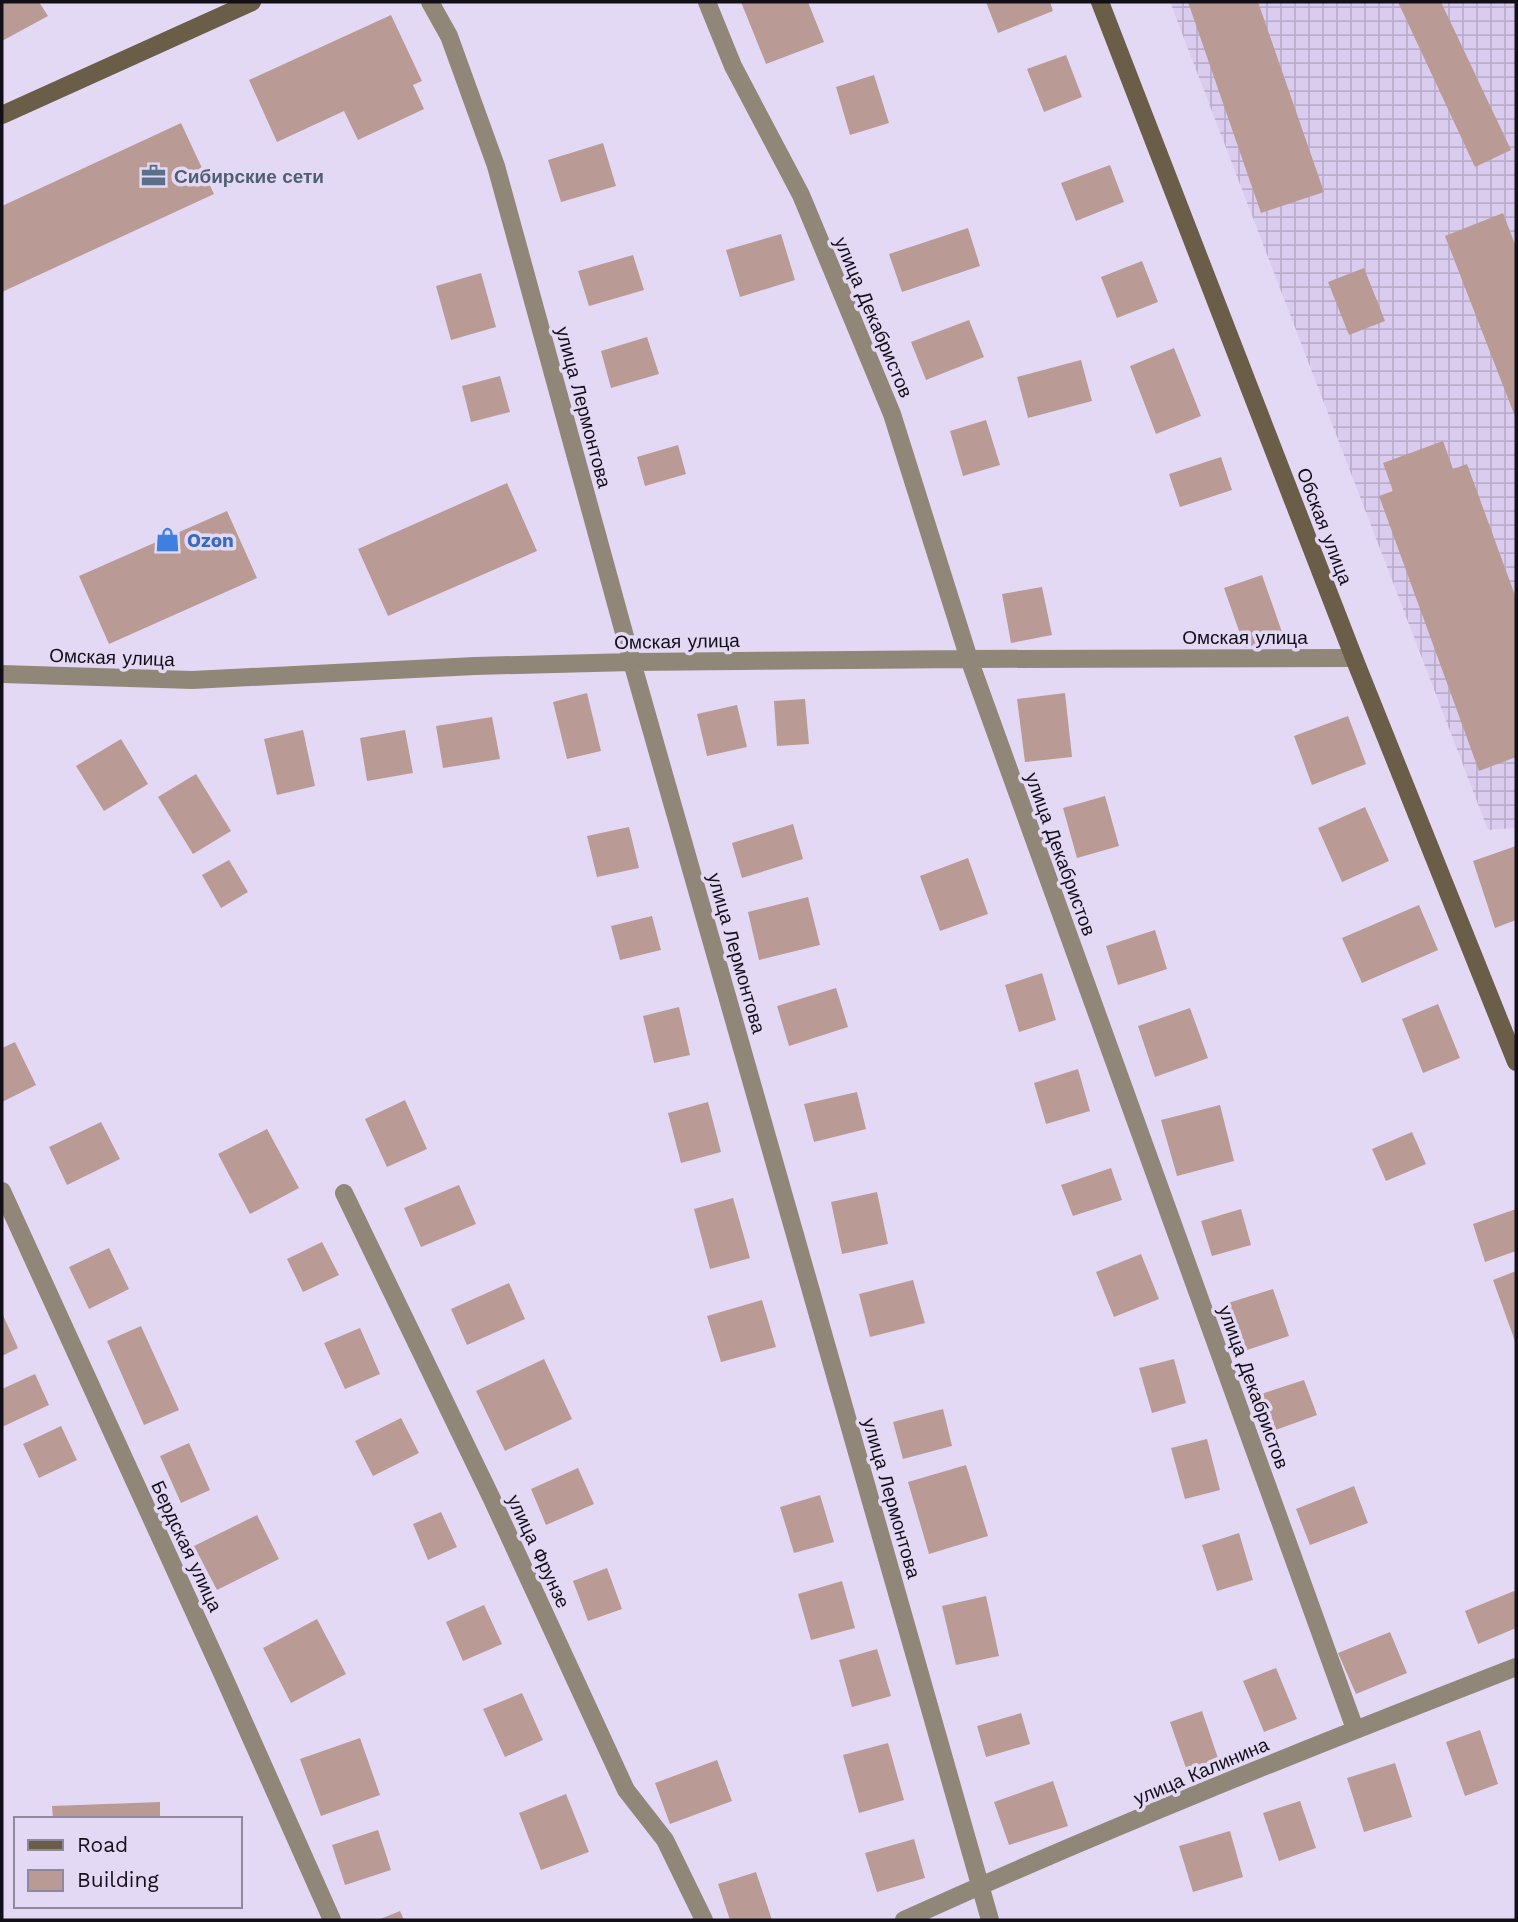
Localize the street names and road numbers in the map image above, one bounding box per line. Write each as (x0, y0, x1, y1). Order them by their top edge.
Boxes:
street label: улица Декабристов (829, 233, 918, 401)
street label: улица Лермонтова (551, 324, 616, 491)
street label: Обская улица (1292, 465, 1358, 588)
street label: Омская улица (1182, 626, 1308, 649)
street label: Омская улица (614, 629, 740, 654)
street label: Омская улица (49, 644, 176, 671)
street label: улица Декабристов (1020, 769, 1101, 939)
street label: улица Лермонтова (703, 870, 771, 1036)
street label: улица Декабристов (1213, 1302, 1294, 1472)
street label: улица Лермонтова (858, 1415, 926, 1581)
street label: Бердская улица (146, 1477, 227, 1616)
street label: улица Фрунзе (502, 1491, 575, 1612)
street label: улица Калинина (1130, 1733, 1272, 1810)

